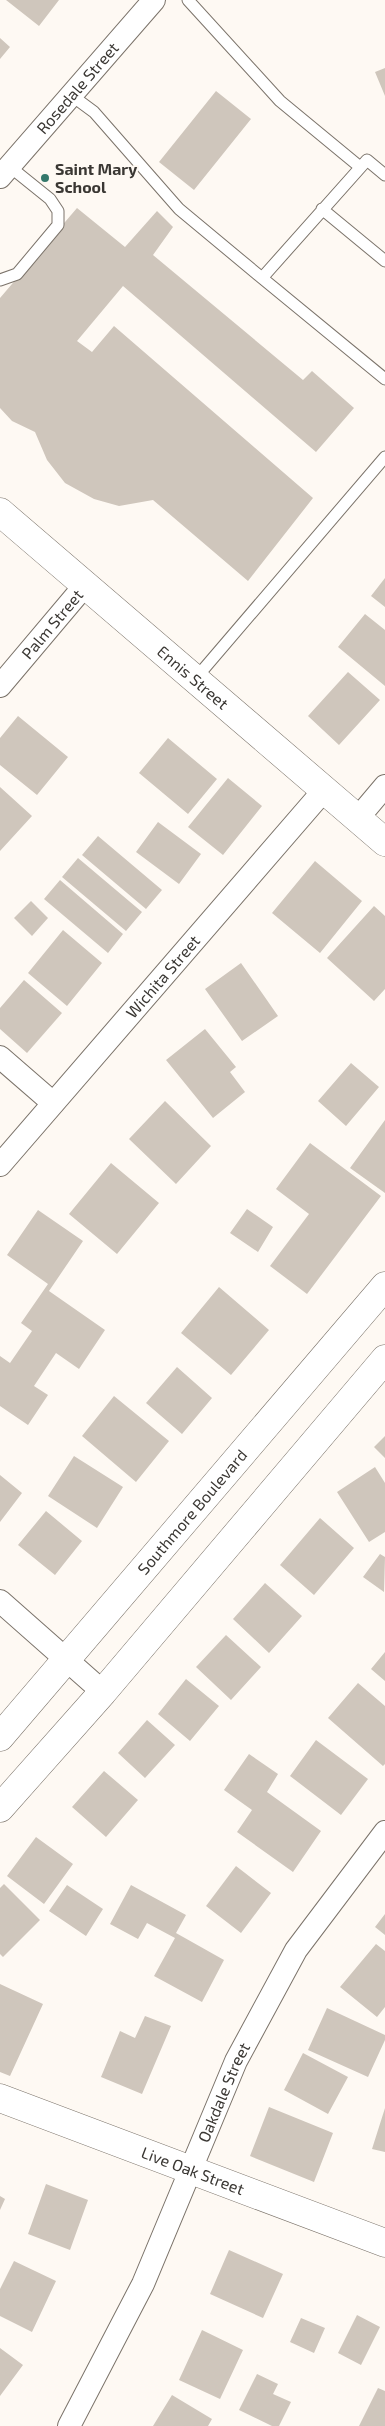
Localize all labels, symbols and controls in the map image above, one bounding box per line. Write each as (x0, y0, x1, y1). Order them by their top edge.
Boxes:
street label: Rosedale Street (32, 38, 122, 137)
place label: Saint Mary School (55, 159, 137, 196)
marker: Saint Mary School (39, 172, 51, 184)
street label: Palm Street (17, 585, 87, 662)
street label: Ennis Street (154, 641, 233, 713)
street label: Wichita Street (122, 931, 203, 1022)
street label: Southmore Boulevard (133, 1445, 250, 1578)
street label: Oakdale Street (193, 2039, 253, 2145)
street label: Live Oak Street (139, 2142, 247, 2198)

